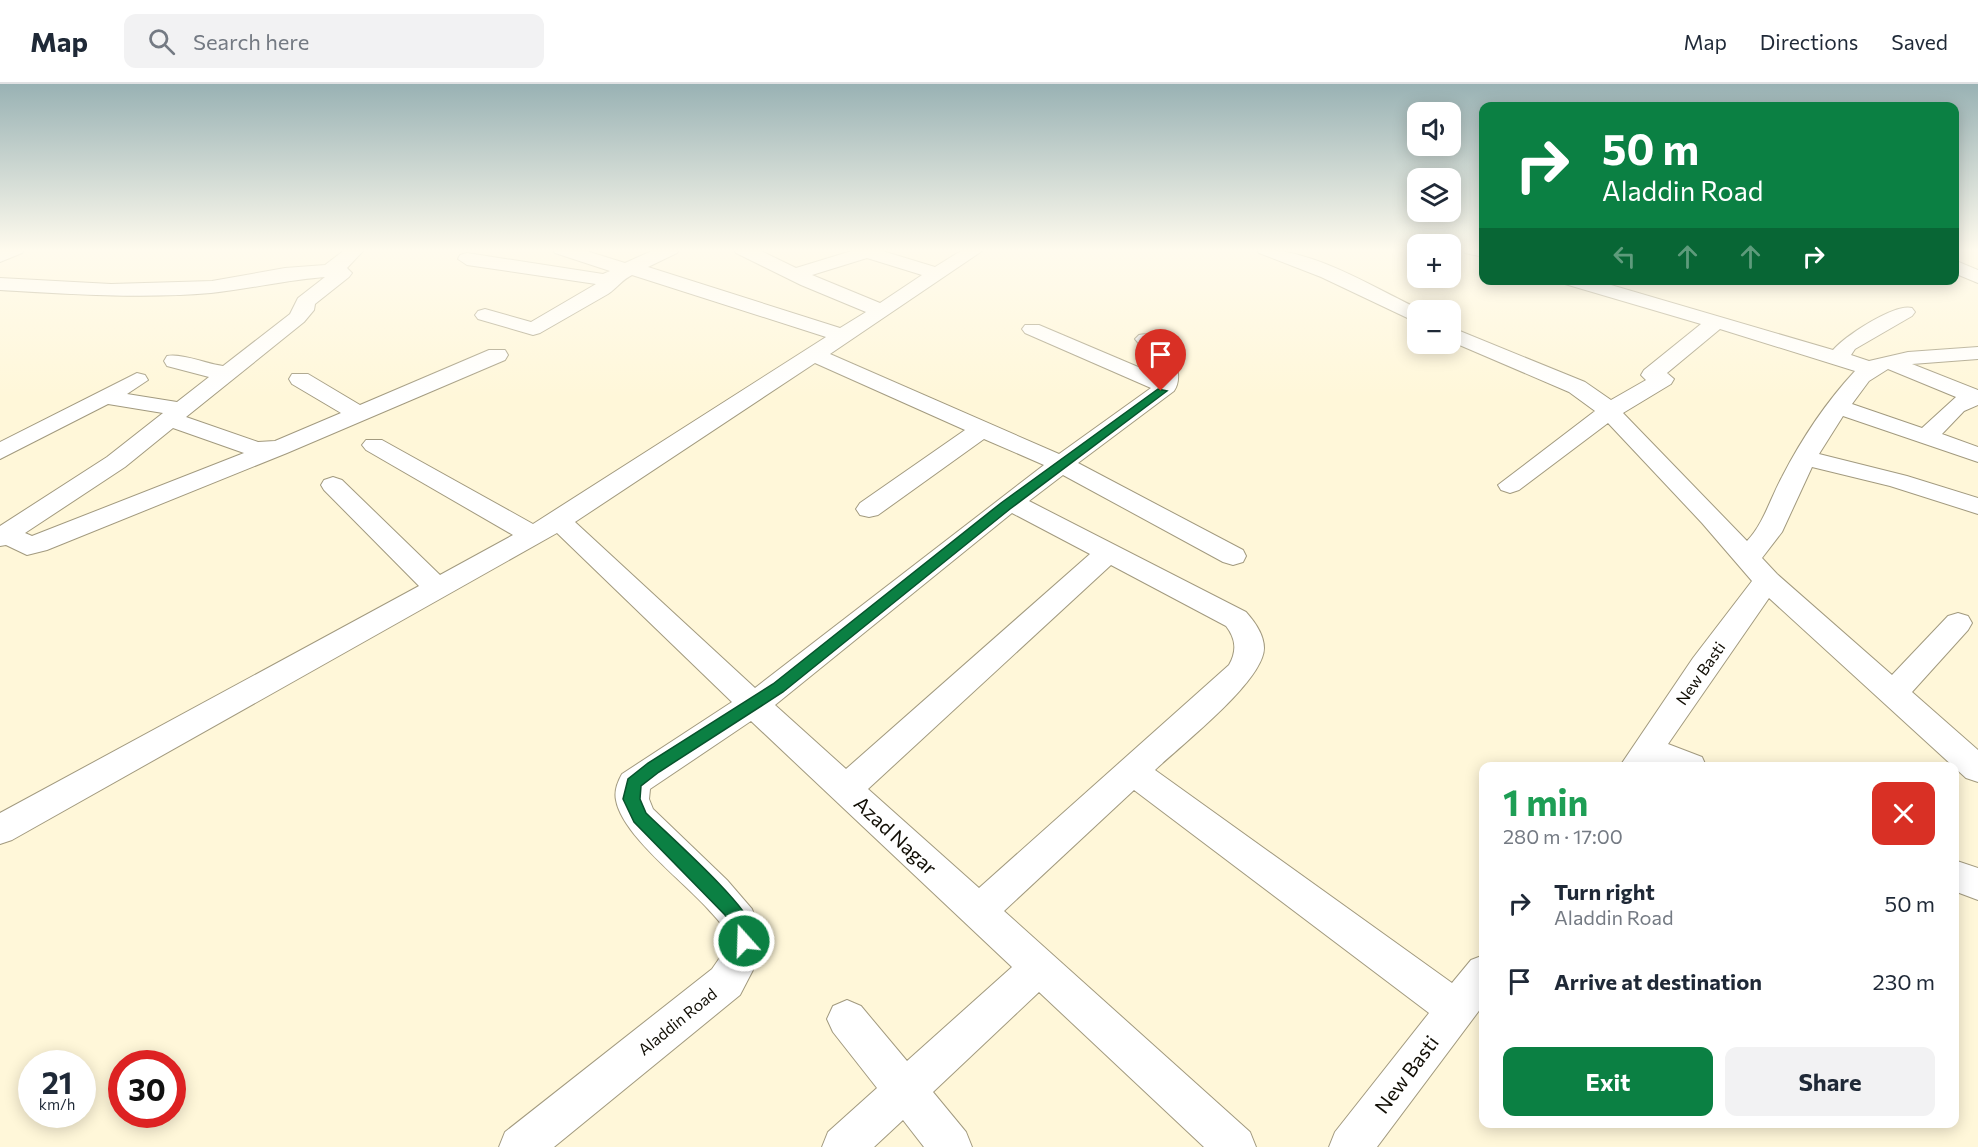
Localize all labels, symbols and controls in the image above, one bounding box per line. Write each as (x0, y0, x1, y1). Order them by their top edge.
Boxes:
search box (124, 14, 544, 68)
text: Map (30, 24, 88, 58)
icon: search (145, 25, 178, 58)
text: Search here (193, 28, 309, 55)
text: Map (1684, 29, 1727, 54)
text: Directions (1760, 29, 1858, 54)
text: Saved (1891, 29, 1948, 54)
map controls (1407, 102, 1461, 354)
button: sound (1407, 102, 1461, 156)
text: 50 m (1602, 122, 1699, 174)
icon: right (1503, 126, 1581, 204)
button: layers (1407, 168, 1461, 222)
text: Aladdin Road (1602, 174, 1763, 207)
button: + (1407, 234, 1461, 288)
icon: left (1608, 240, 1641, 273)
icon: ahead (1671, 240, 1704, 273)
icon: ahead (1734, 240, 1767, 273)
icon: right (1797, 240, 1830, 273)
button: − (1407, 300, 1461, 354)
pin (1135, 329, 1186, 391)
icon: arrive (1144, 338, 1177, 371)
street label: New Basti (1671, 638, 1729, 708)
text: 1 min (1503, 779, 1588, 823)
button: close (1872, 782, 1935, 845)
street label: Azad Nagar (850, 791, 942, 879)
text: 280 m · 17:00 (1503, 824, 1623, 848)
text: Turn right (1554, 878, 1655, 905)
icon: right (1503, 887, 1536, 920)
text: 50 m (1885, 890, 1935, 917)
text: Aladdin Road (1554, 905, 1674, 929)
position arrow (712, 909, 776, 973)
icon: arrive (1503, 965, 1536, 998)
text: Arrive at destination (1554, 968, 1762, 995)
text: 230 m (1872, 968, 1935, 995)
street label: Aladdin Road (634, 984, 720, 1058)
street label: New Basti (1369, 1030, 1443, 1118)
button: Exit (1503, 1047, 1713, 1116)
button: Share (1725, 1047, 1935, 1116)
speed limit sign: 30 (108, 1050, 186, 1128)
text: 21 (42, 1063, 72, 1100)
text: km/h (39, 1095, 75, 1113)

